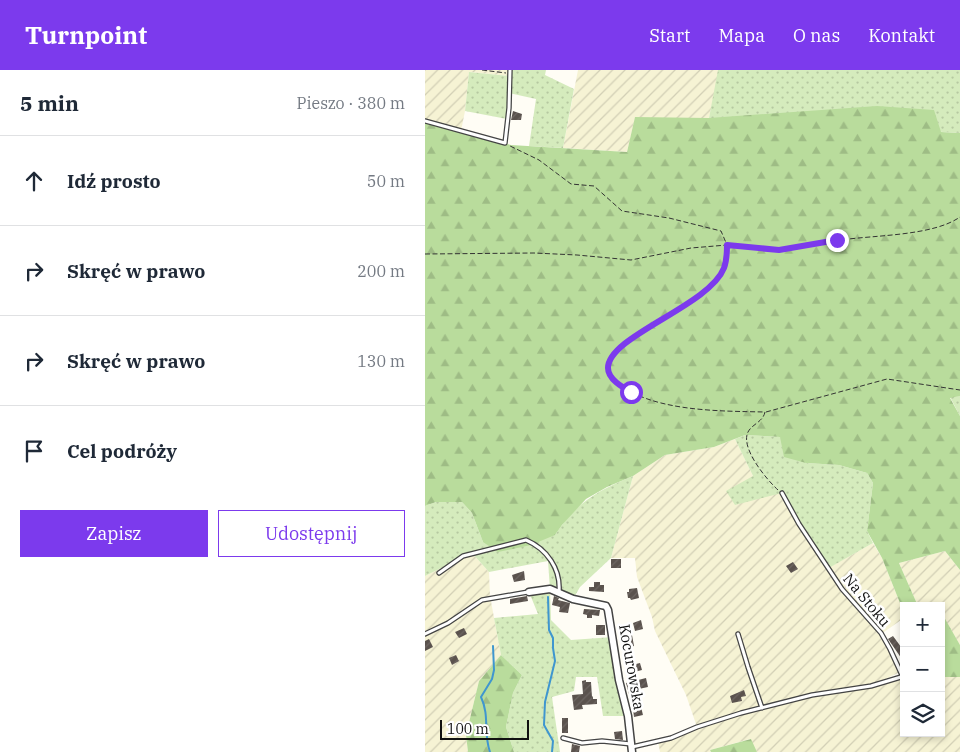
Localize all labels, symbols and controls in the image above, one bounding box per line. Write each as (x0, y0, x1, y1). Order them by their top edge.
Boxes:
text: Turnpoint (25, 19, 147, 51)
text: Start (649, 24, 690, 47)
text: Mapa (718, 24, 765, 47)
text: O nas (793, 24, 840, 47)
text: Kontakt (868, 24, 935, 47)
text: 5 min (20, 89, 79, 117)
text: Pieszo · 380 m (297, 93, 405, 113)
icon: ahead (20, 167, 48, 195)
text: Idź prosto (67, 169, 161, 193)
text: 50 m (367, 171, 405, 191)
route end (826, 229, 849, 252)
icon: right (20, 257, 48, 285)
text: Skręć w prawo (67, 259, 205, 283)
text: 200 m (357, 261, 405, 281)
icon: right (20, 347, 48, 375)
text: Skręć w prawo (67, 349, 205, 373)
text: 130 m (357, 351, 405, 371)
route start (620, 381, 643, 404)
icon: arrive (20, 437, 48, 465)
text: Cel podróży (67, 439, 177, 463)
button: Zapisz (20, 510, 208, 557)
button: Udostępnij (218, 510, 405, 557)
street label: Na Stoku (839, 569, 895, 631)
map controls (900, 602, 945, 737)
button: + (900, 602, 945, 647)
street label: Kocurowska (615, 623, 649, 711)
button: − (900, 647, 945, 692)
button: layers (900, 692, 945, 737)
scale bar (440, 717, 529, 740)
text: 100 m (447, 720, 489, 738)

